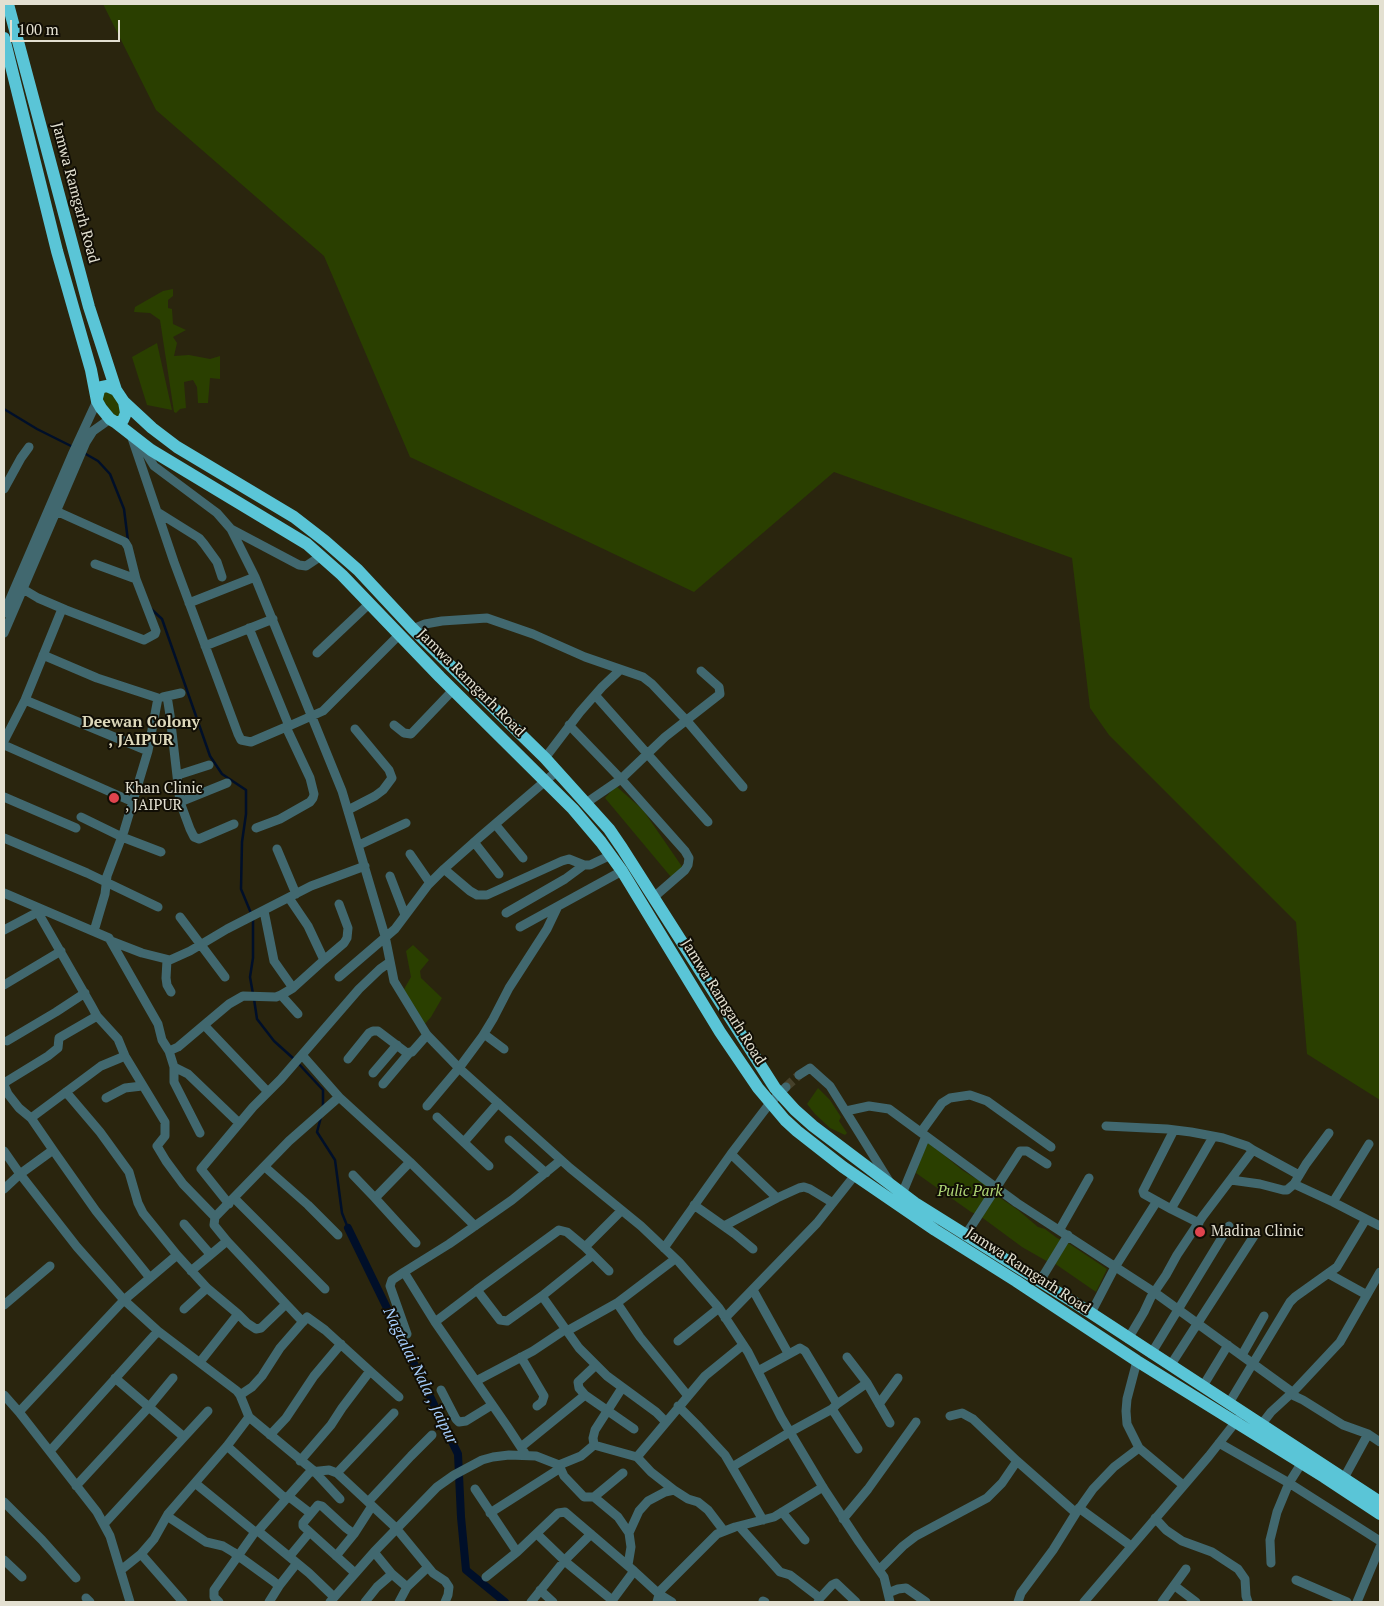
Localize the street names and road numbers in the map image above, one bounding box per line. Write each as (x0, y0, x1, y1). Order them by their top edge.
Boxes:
street label: Jamwa Ramgarh Road (48, 121, 102, 265)
street label: Jamwa Ramgarh Road (413, 625, 529, 741)
street label: Jamwa Ramgarh Road (677, 936, 769, 1068)
street label: Jamwa Ramgarh Road (962, 1224, 1094, 1318)

